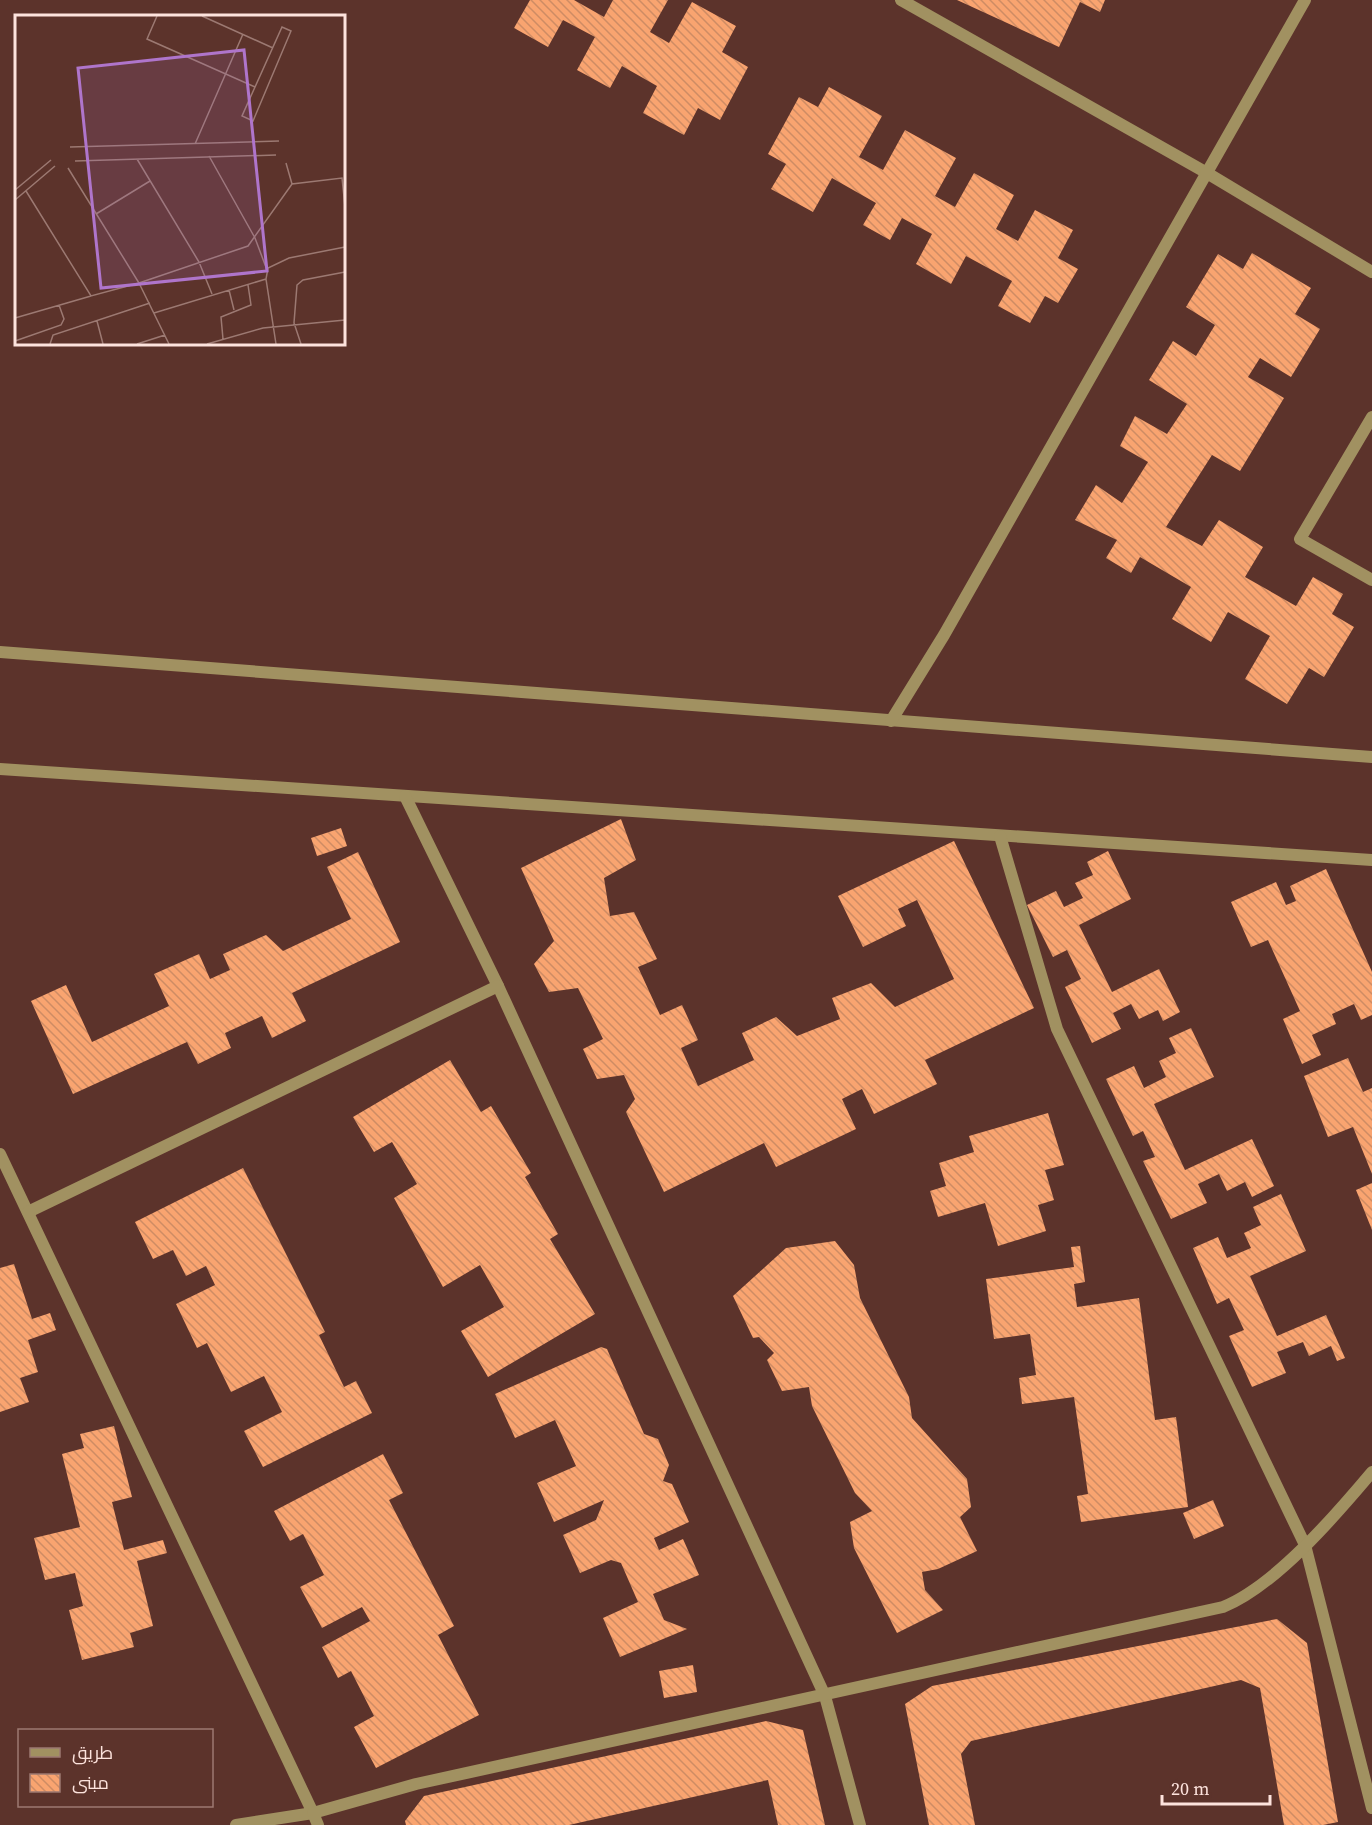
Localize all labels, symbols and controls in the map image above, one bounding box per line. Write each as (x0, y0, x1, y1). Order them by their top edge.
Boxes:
inset map (15, 15, 345, 345)
legend (18, 1729, 213, 1807)
text: طريق (72, 1740, 113, 1765)
scale bar (1162, 1768, 1270, 1806)
text: مبنى (72, 1770, 109, 1795)
text: 20 m (1171, 1776, 1209, 1801)

